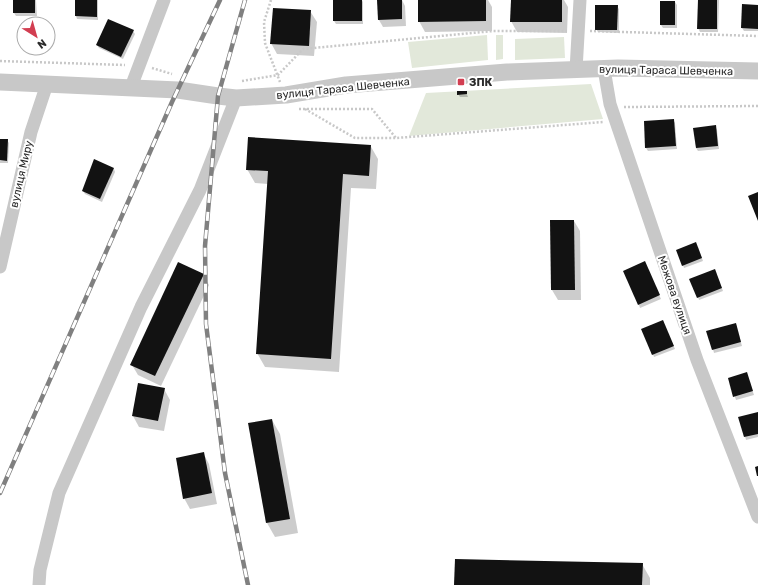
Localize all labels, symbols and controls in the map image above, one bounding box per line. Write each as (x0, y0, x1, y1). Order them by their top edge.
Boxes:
north arrow (16, 16, 56, 56)
text: N (35, 36, 49, 51)
street label: вулиця Тараса Шевченка (599, 63, 733, 78)
street label: вулиця Тараса Шевченка (276, 75, 410, 102)
place label: ЗПК (469, 76, 493, 89)
marker: ЗПК (456, 77, 466, 87)
street label: вулиця Миру (7, 139, 35, 209)
street label: Межова вулиця (655, 254, 694, 336)

